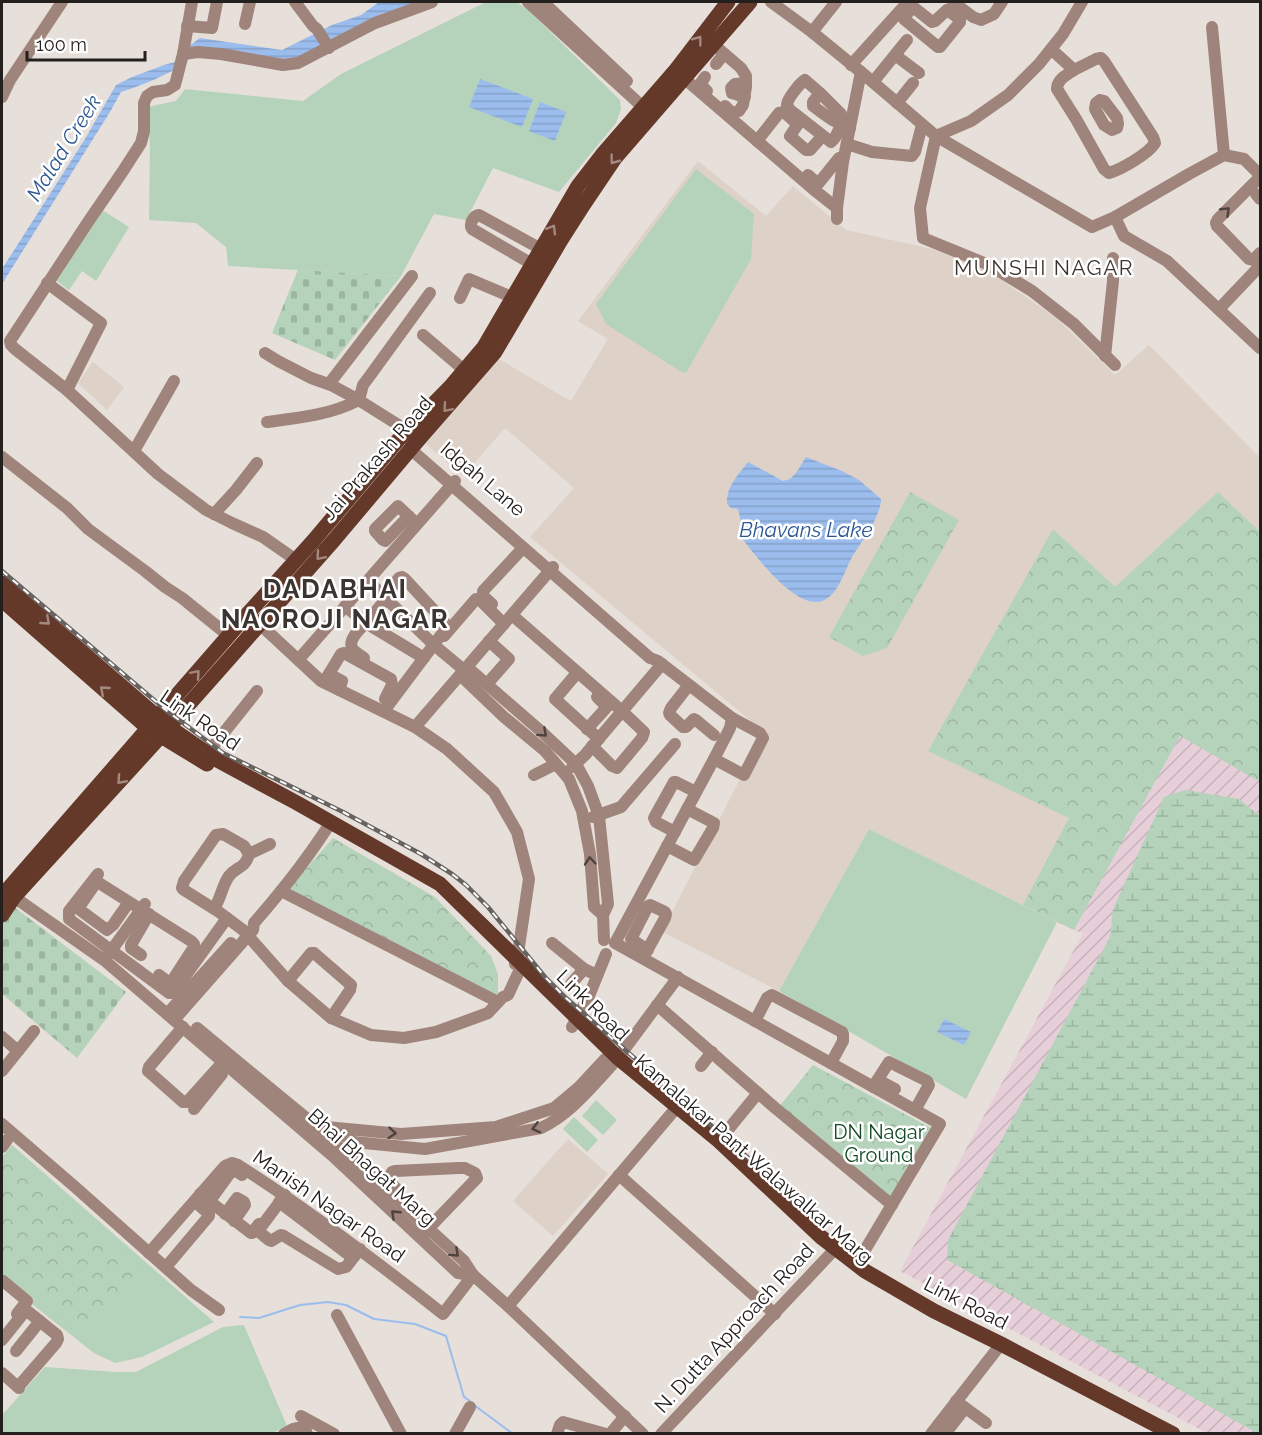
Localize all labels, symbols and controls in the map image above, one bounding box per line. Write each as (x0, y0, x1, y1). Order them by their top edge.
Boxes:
scale bar (27, 24, 146, 62)
text: 100 m (36, 34, 87, 55)
one-way arrow (691, 36, 702, 47)
water label: Malad Creek (21, 90, 106, 205)
one-way arrow (611, 154, 622, 165)
one-way arrow (1219, 207, 1230, 218)
one-way arrow (545, 225, 557, 235)
district label: MUNSHI NAGAR (954, 255, 1134, 280)
street label: Jai Prakash Road (317, 391, 437, 525)
one-way arrow (443, 401, 454, 412)
street label: Idgah Lane (436, 437, 530, 522)
water label: Bhavans Lake (739, 517, 873, 542)
one-way arrow (316, 549, 327, 560)
district label: DADABHAI NAOROJI NAGAR (221, 574, 449, 634)
one-way arrow (39, 614, 50, 625)
one-way arrow (189, 670, 200, 681)
street label: Link Road (155, 685, 245, 755)
one-way arrow (100, 686, 111, 697)
one-way arrow (536, 726, 546, 737)
one-way arrow (117, 773, 128, 784)
one-way arrow (584, 857, 597, 866)
street label: Link Road (552, 965, 634, 1045)
street label: Kamalakar Pant Walawalkar Marg (630, 1049, 878, 1269)
street label: Bhai Bhagat Marg (303, 1103, 441, 1231)
one-way arrow (531, 1120, 541, 1133)
park label: DN Nagar Ground (833, 1120, 925, 1167)
one-way arrow (387, 1126, 396, 1139)
street label: Manish Nagar Road (248, 1145, 410, 1267)
one-way arrow (392, 1210, 402, 1221)
street label: N. Dutta Approach Road (649, 1238, 819, 1418)
one-way arrow (448, 1246, 459, 1257)
street label: Link Road (920, 1272, 1012, 1334)

